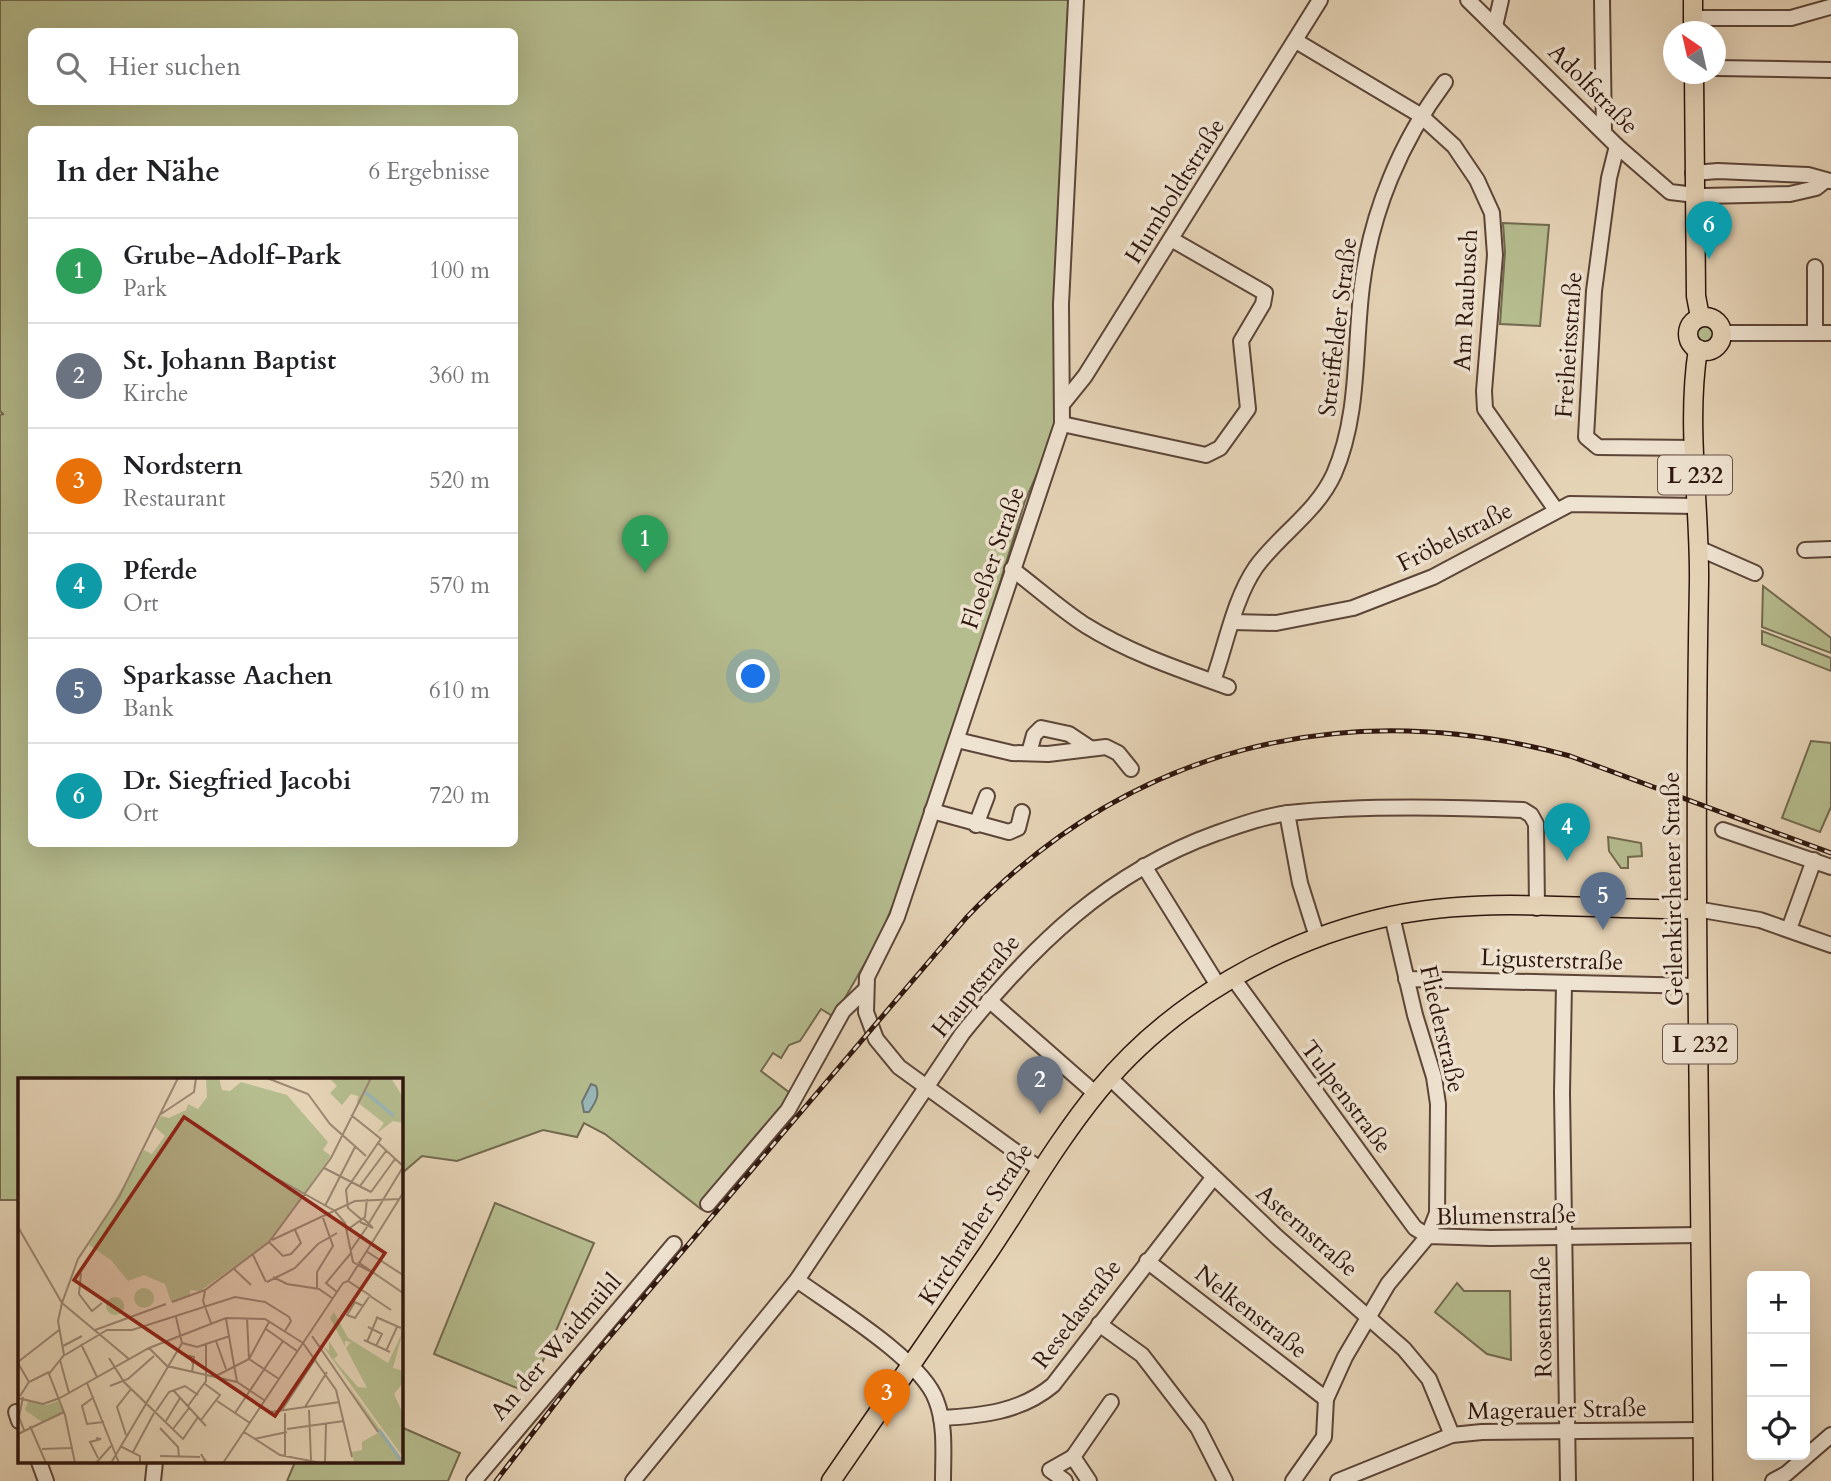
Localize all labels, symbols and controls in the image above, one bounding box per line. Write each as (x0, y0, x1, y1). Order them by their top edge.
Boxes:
north arrow (1663, 21, 1726, 84)
search box (28, 28, 518, 105)
street label: Adolfstraße (1540, 36, 1646, 142)
icon: search (52, 48, 90, 86)
text: Hier suchen (108, 49, 241, 84)
street label: Humboldtstraße (1117, 112, 1233, 270)
text: In der Nähe (56, 151, 220, 192)
text: 6 Ergebnisse (368, 156, 490, 187)
pin: 6 (1686, 201, 1732, 259)
street label: Am Raubusch (1446, 228, 1486, 372)
street label: Streiffelder Straße (1311, 236, 1365, 418)
text: Grube-Adolf-Park (123, 238, 341, 273)
text: 1 (73, 255, 85, 286)
text: 100 m (429, 255, 490, 286)
street label: Freiheitsstraße (1547, 271, 1591, 419)
text: Park (123, 273, 167, 304)
text: St. Johann Baptist (123, 343, 336, 378)
text: 2 (73, 360, 85, 391)
text: 360 m (429, 360, 490, 391)
text: Kirche (123, 378, 189, 409)
text: Nordstern (123, 448, 243, 483)
road number: L 232 (1658, 456, 1732, 495)
text: 3 (73, 465, 85, 496)
text: 520 m (429, 465, 490, 496)
text: Restaurant (123, 483, 226, 514)
street label: Floeßer Straße (953, 483, 1033, 633)
street label: Fröbelstraße (1392, 494, 1518, 580)
pin: 1 (622, 515, 668, 573)
text: Pferde (123, 553, 198, 588)
text: 4 (73, 570, 85, 601)
text: 570 m (429, 570, 490, 601)
text: Ort (123, 588, 159, 619)
text: Sparkasse Aachen (123, 658, 333, 693)
your location (736, 659, 770, 693)
text: 5 (73, 675, 85, 706)
text: 610 m (429, 675, 490, 706)
text: Bank (123, 693, 174, 724)
text: Dr. Siegfried Jacobi (123, 763, 351, 798)
street label: Geilenkirchener Straße (1654, 772, 1692, 1006)
text: 6 (73, 780, 85, 811)
text: 720 m (429, 780, 490, 811)
text: Ort (123, 798, 159, 829)
pin: 4 (1544, 803, 1590, 861)
pin: 5 (1580, 872, 1626, 930)
street label: Hauptstraße (924, 927, 1028, 1045)
street label: Ligusterstraße (1480, 941, 1624, 979)
street label: Fliederstraße (1411, 962, 1473, 1096)
road number: L 232 (1663, 1024, 1737, 1064)
street label: Tulpenstraße (1292, 1034, 1400, 1160)
pin: 2 (1017, 1056, 1063, 1114)
inset map (18, 1078, 402, 1464)
street label: Kirchrather Straße (911, 1136, 1041, 1312)
street label: Asternstraße (1249, 1177, 1365, 1285)
street label: Blumenstraße (1436, 1198, 1576, 1234)
street label: Resedastraße (1025, 1252, 1129, 1376)
street label: Rosenstraße (1525, 1256, 1561, 1378)
street label: Nelkenstraße (1188, 1258, 1314, 1366)
street label: An der Waidmühl (483, 1266, 629, 1428)
map controls (1747, 1271, 1810, 1460)
button: + (1747, 1271, 1810, 1334)
button: − (1747, 1334, 1810, 1397)
pin: 3 (864, 1369, 910, 1427)
street label: Magerauer Straße (1467, 1392, 1647, 1428)
button: locate (1747, 1397, 1810, 1460)

